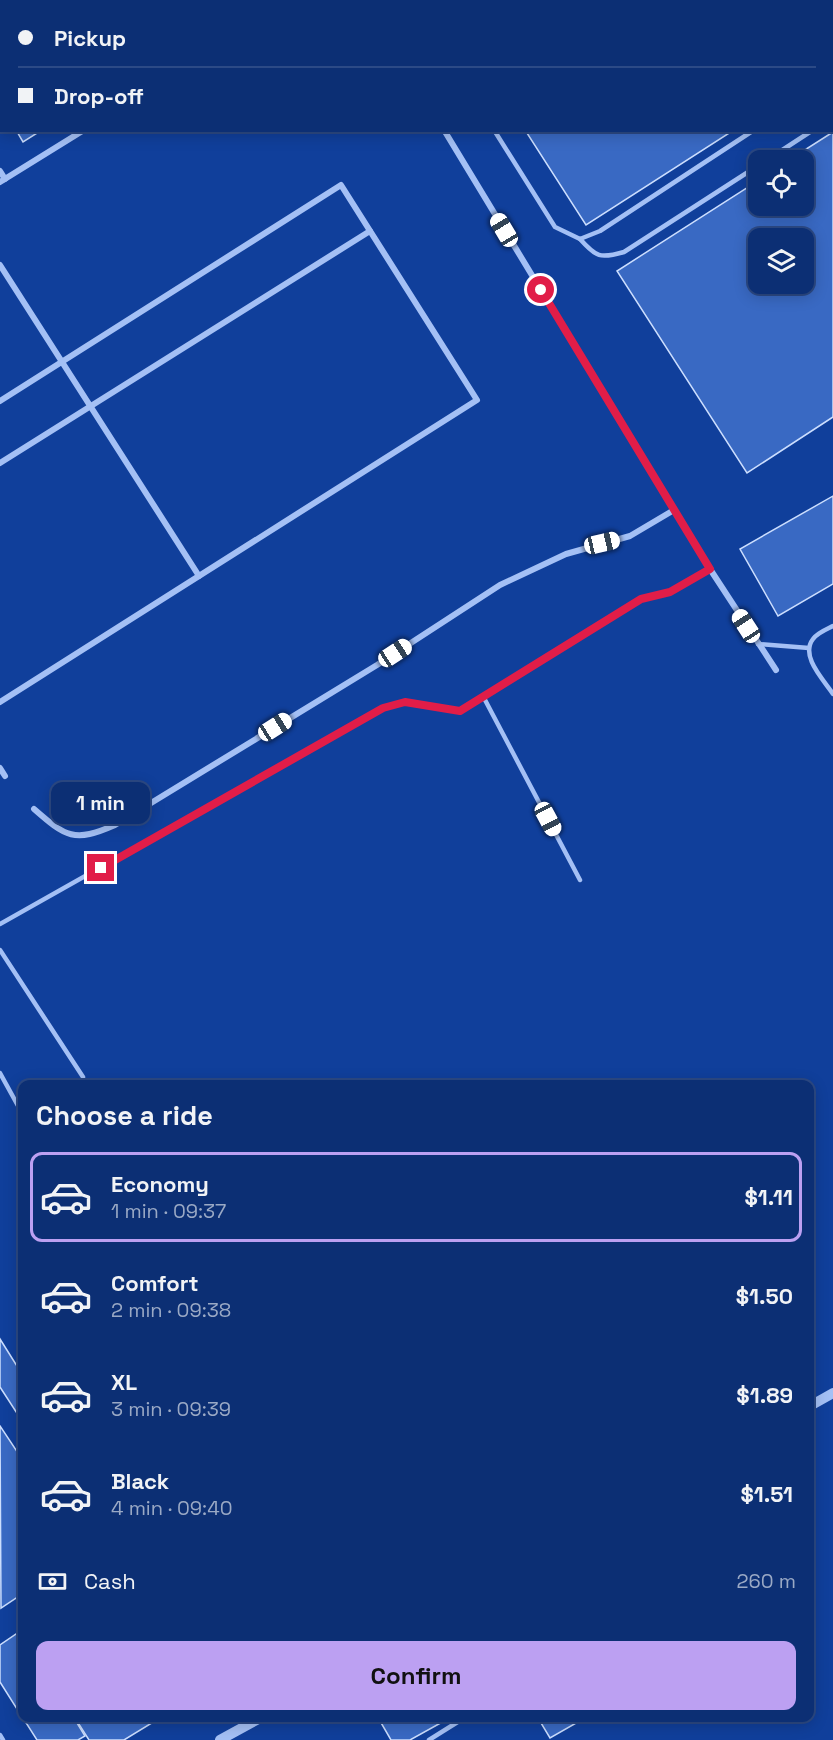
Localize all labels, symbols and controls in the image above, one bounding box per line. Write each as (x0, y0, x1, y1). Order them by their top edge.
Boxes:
text: Pickup (54, 24, 126, 52)
text: Drop-off (54, 82, 144, 110)
map controls (748, 150, 814, 294)
button: locate (748, 150, 814, 216)
car (487, 210, 521, 250)
button: layers (748, 228, 814, 294)
route start (527, 276, 554, 303)
car (582, 530, 622, 556)
car (729, 606, 763, 646)
car (375, 636, 415, 670)
car (255, 710, 295, 744)
callout: 1 min (51, 781, 150, 823)
text: 1 min (76, 790, 125, 816)
car (532, 799, 564, 839)
route end (87, 854, 114, 881)
text: Choose a ride (36, 1098, 213, 1133)
icon: car (39, 1170, 93, 1224)
text: Economy (111, 1170, 209, 1198)
text: $1.11 (744, 1183, 793, 1211)
text: 1 min · 09:37 (111, 1198, 226, 1224)
icon: car (39, 1269, 93, 1323)
text: Comfort (111, 1269, 199, 1297)
text: $1.50 (736, 1282, 793, 1310)
text: 2 min · 09:38 (111, 1297, 231, 1323)
icon: car (39, 1368, 93, 1422)
text: XL (111, 1368, 137, 1396)
text: $1.89 (736, 1381, 793, 1409)
text: 3 min · 09:39 (111, 1396, 231, 1422)
icon: car (39, 1467, 93, 1521)
text: Black (111, 1467, 169, 1495)
text: $1.51 (740, 1480, 793, 1508)
text: 4 min · 09:40 (111, 1495, 232, 1521)
icon: cash (36, 1565, 69, 1598)
text: Cash (84, 1567, 136, 1595)
text: 260 m (737, 1568, 796, 1594)
button: Confirm (36, 1641, 796, 1710)

